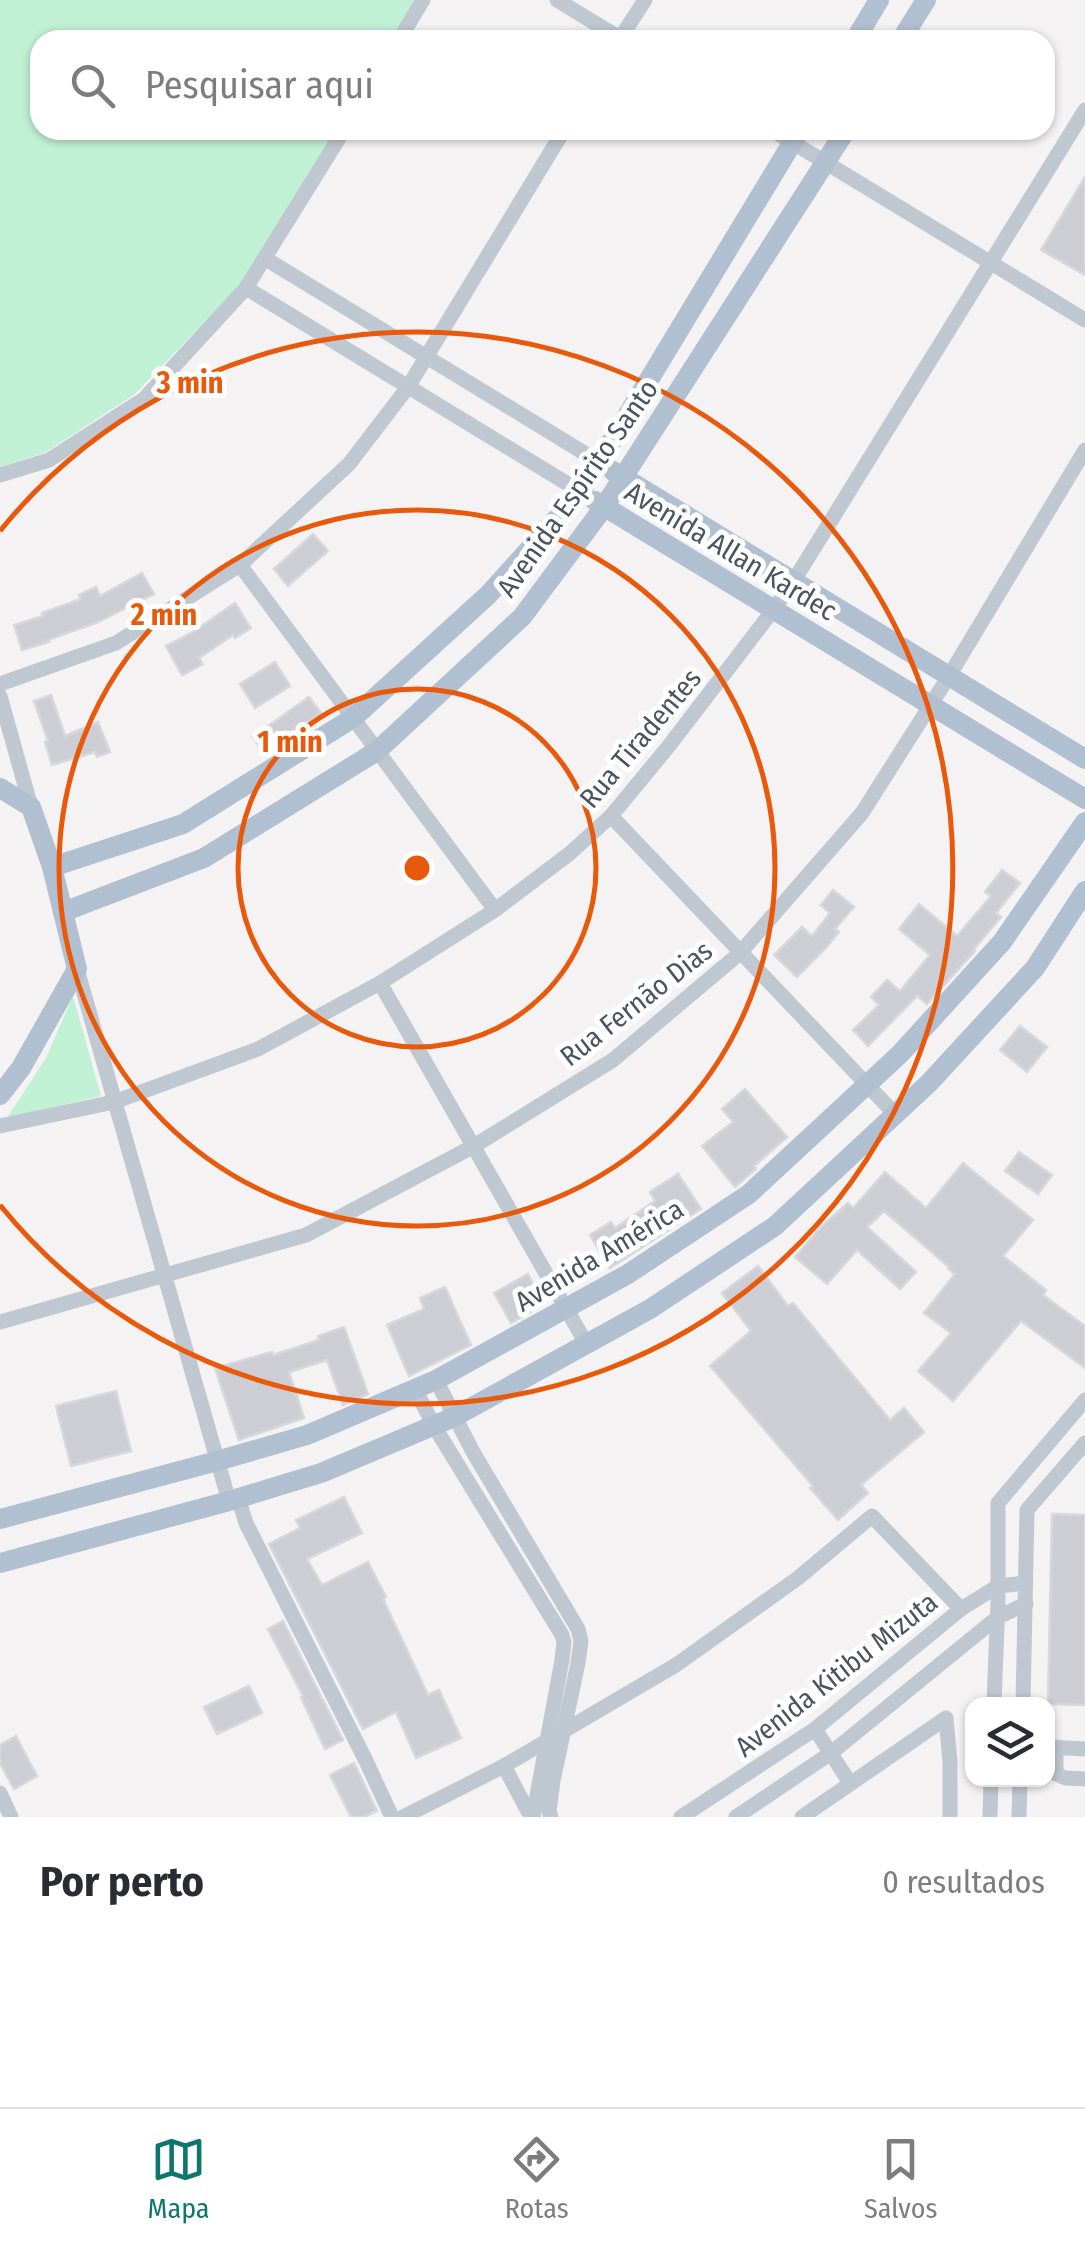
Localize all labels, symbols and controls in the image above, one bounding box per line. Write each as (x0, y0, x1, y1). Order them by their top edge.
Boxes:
search box (30, 30, 1055, 140)
icon: search (65, 58, 120, 113)
text: Pesquisar aqui (145, 62, 374, 108)
text: 3 min (156, 365, 223, 401)
street label: Avenida Espírito Santo (490, 373, 665, 603)
street label: Avenida Allan Kardec (619, 475, 842, 628)
text: 2 min (130, 597, 197, 633)
street label: Rua Tiradentes (573, 662, 708, 814)
text: 1 min (257, 724, 323, 760)
centre of rings (399, 850, 435, 886)
street label: Rua Fernão Dias (554, 934, 719, 1073)
street label: Avenida América (509, 1192, 689, 1319)
street label: Avenida Kitibu Mizuta (729, 1585, 944, 1764)
map controls (965, 1697, 1055, 1787)
button: layers (965, 1697, 1055, 1787)
text: Por perto (40, 1857, 204, 1907)
text: 0 resultados (882, 1863, 1045, 1901)
tab: Mapa (148, 2132, 210, 2225)
tab: Rotas (505, 2132, 569, 2225)
tab: Salvos (864, 2132, 937, 2225)

